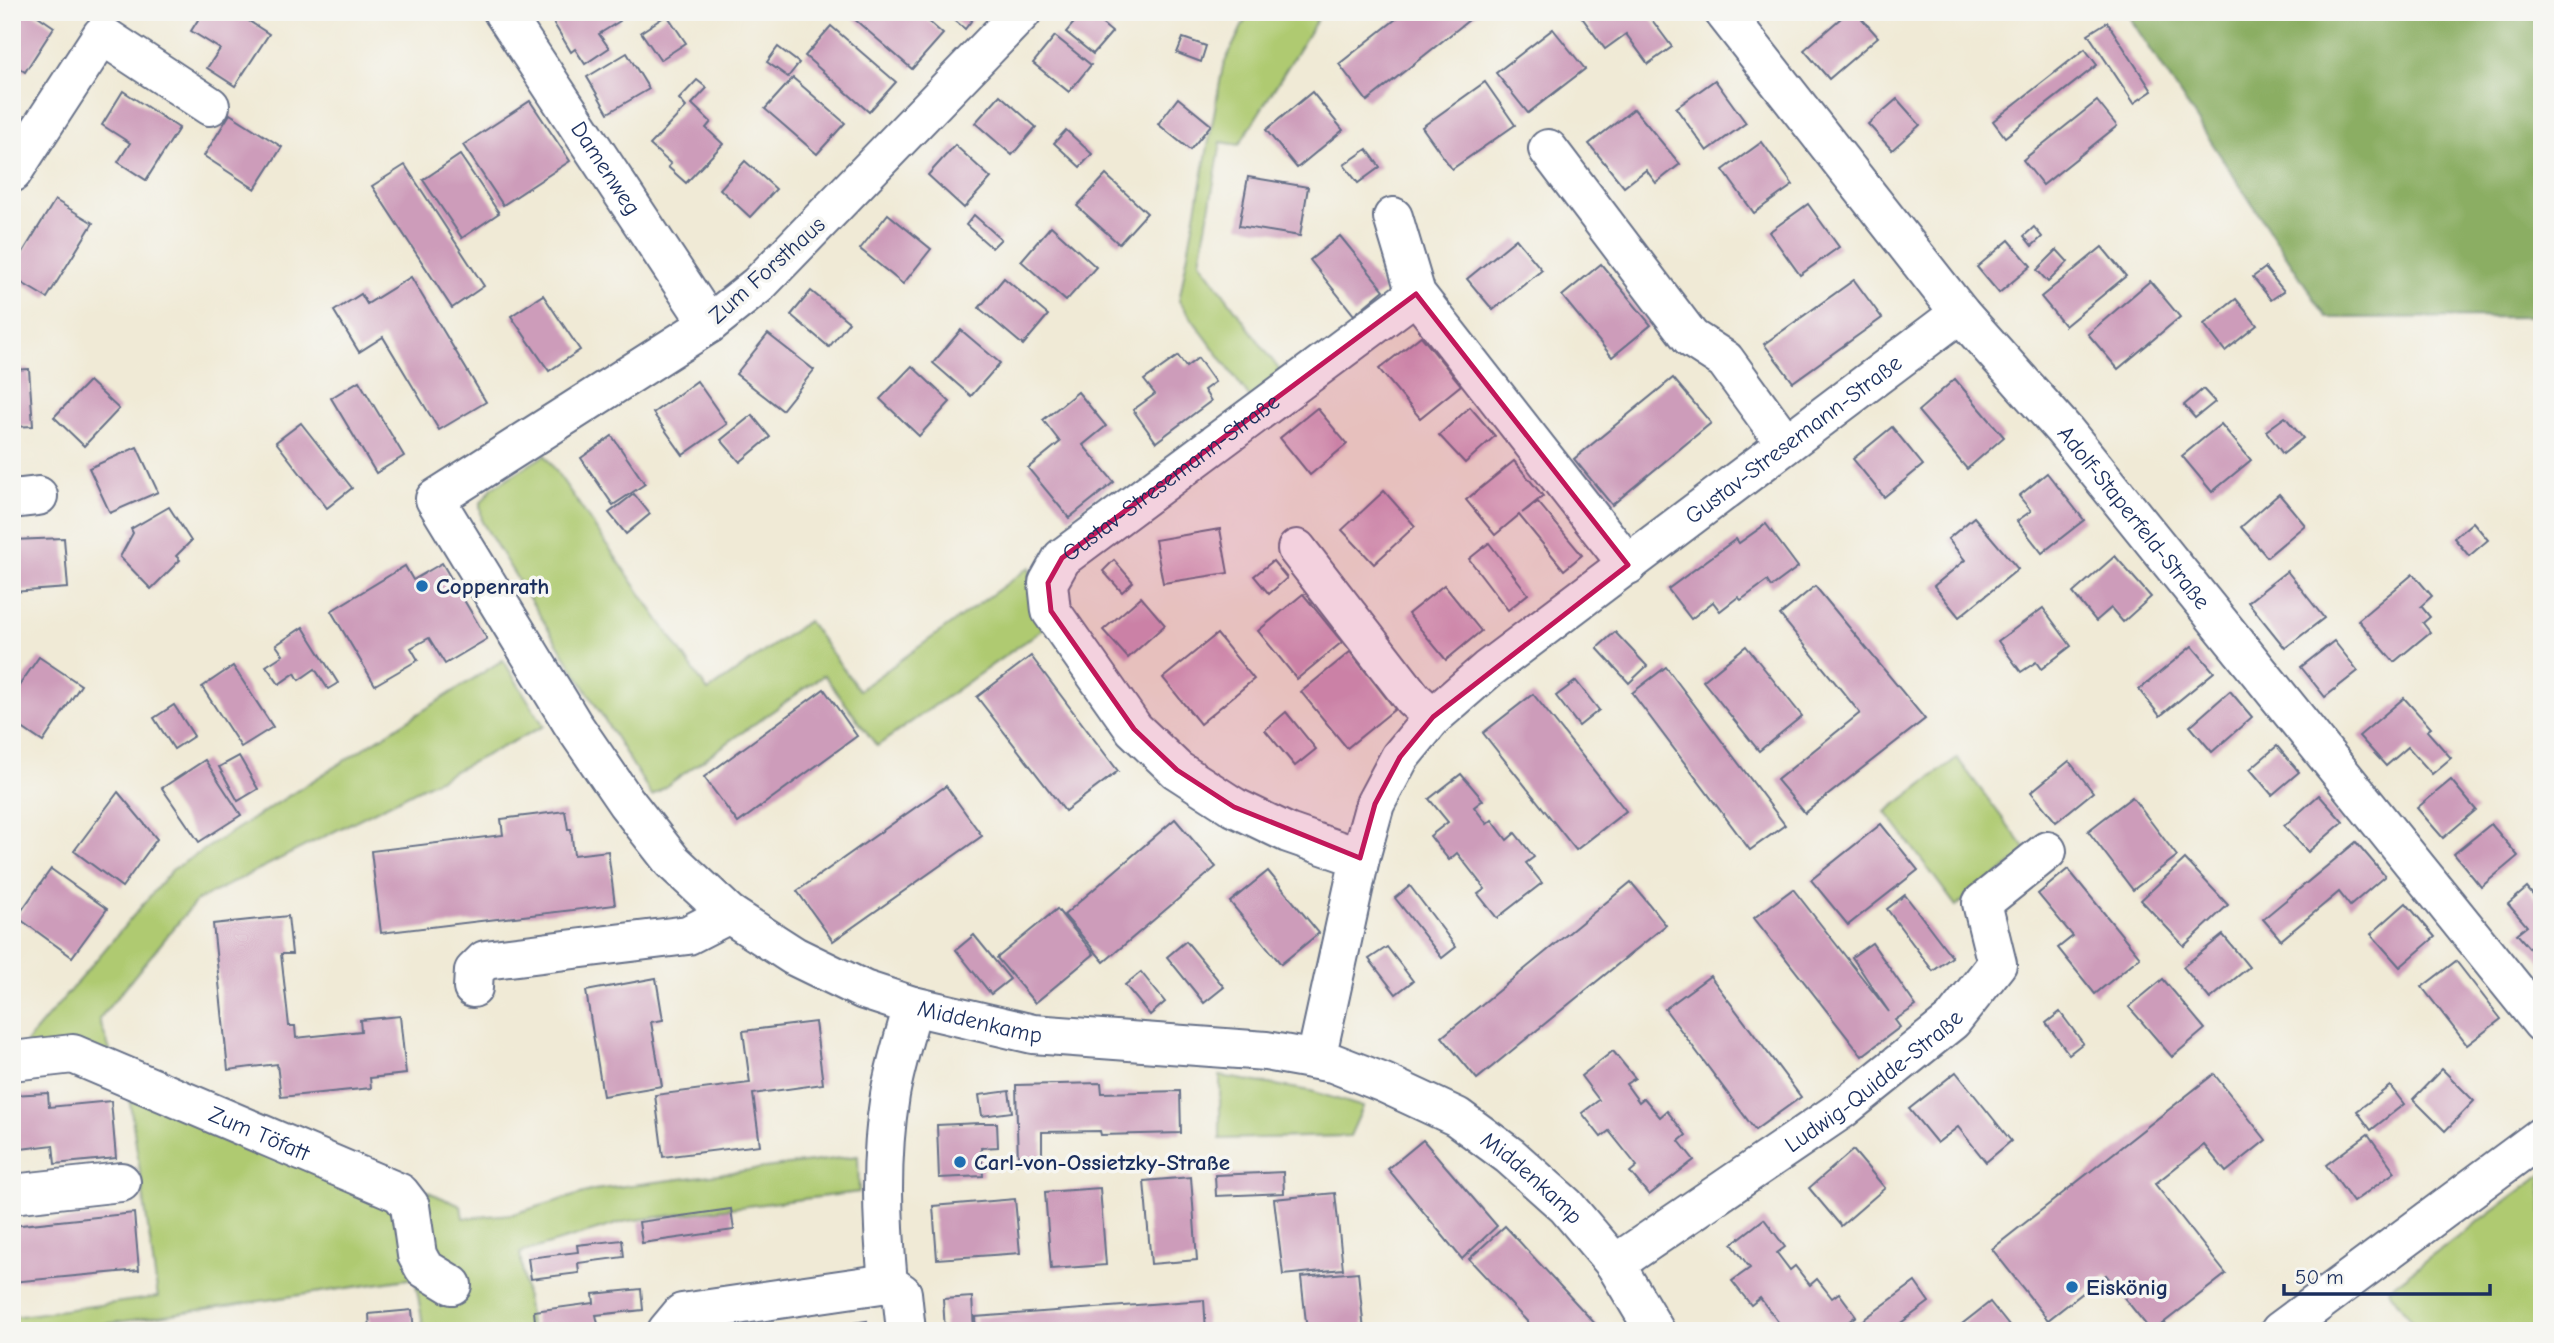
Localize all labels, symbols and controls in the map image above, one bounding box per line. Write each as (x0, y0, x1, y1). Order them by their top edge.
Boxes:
street label: Damenweg (565, 116, 647, 220)
street label: Zum Forsthaus (703, 211, 831, 329)
street label: Gustav-Stresemann-Straße (1680, 349, 1907, 529)
street label: Gustav-Stresemann-Straße (1057, 387, 1284, 567)
street label: Adolf-Staperfeld-Straße (2052, 420, 2216, 614)
place label: Coppenrath (436, 573, 549, 600)
marker: Coppenrath (414, 578, 430, 594)
street label: Middenkamp (915, 994, 1043, 1048)
street label: Ludwig-Quidde-Straße (1779, 1005, 1969, 1158)
street label: Zum Töfatt (205, 1100, 315, 1167)
street label: Middenkamp (1476, 1126, 1589, 1229)
place label: Carl-von-Ossietzky-Straße (974, 1149, 1230, 1176)
marker: Carl-von-Ossietzky-Straße (952, 1154, 968, 1170)
scale bar (2284, 1252, 2491, 1296)
text: 50 m (2295, 1265, 2344, 1289)
place label: Eiskönig (2086, 1274, 2168, 1301)
marker: Eiskönig (2064, 1279, 2080, 1295)

